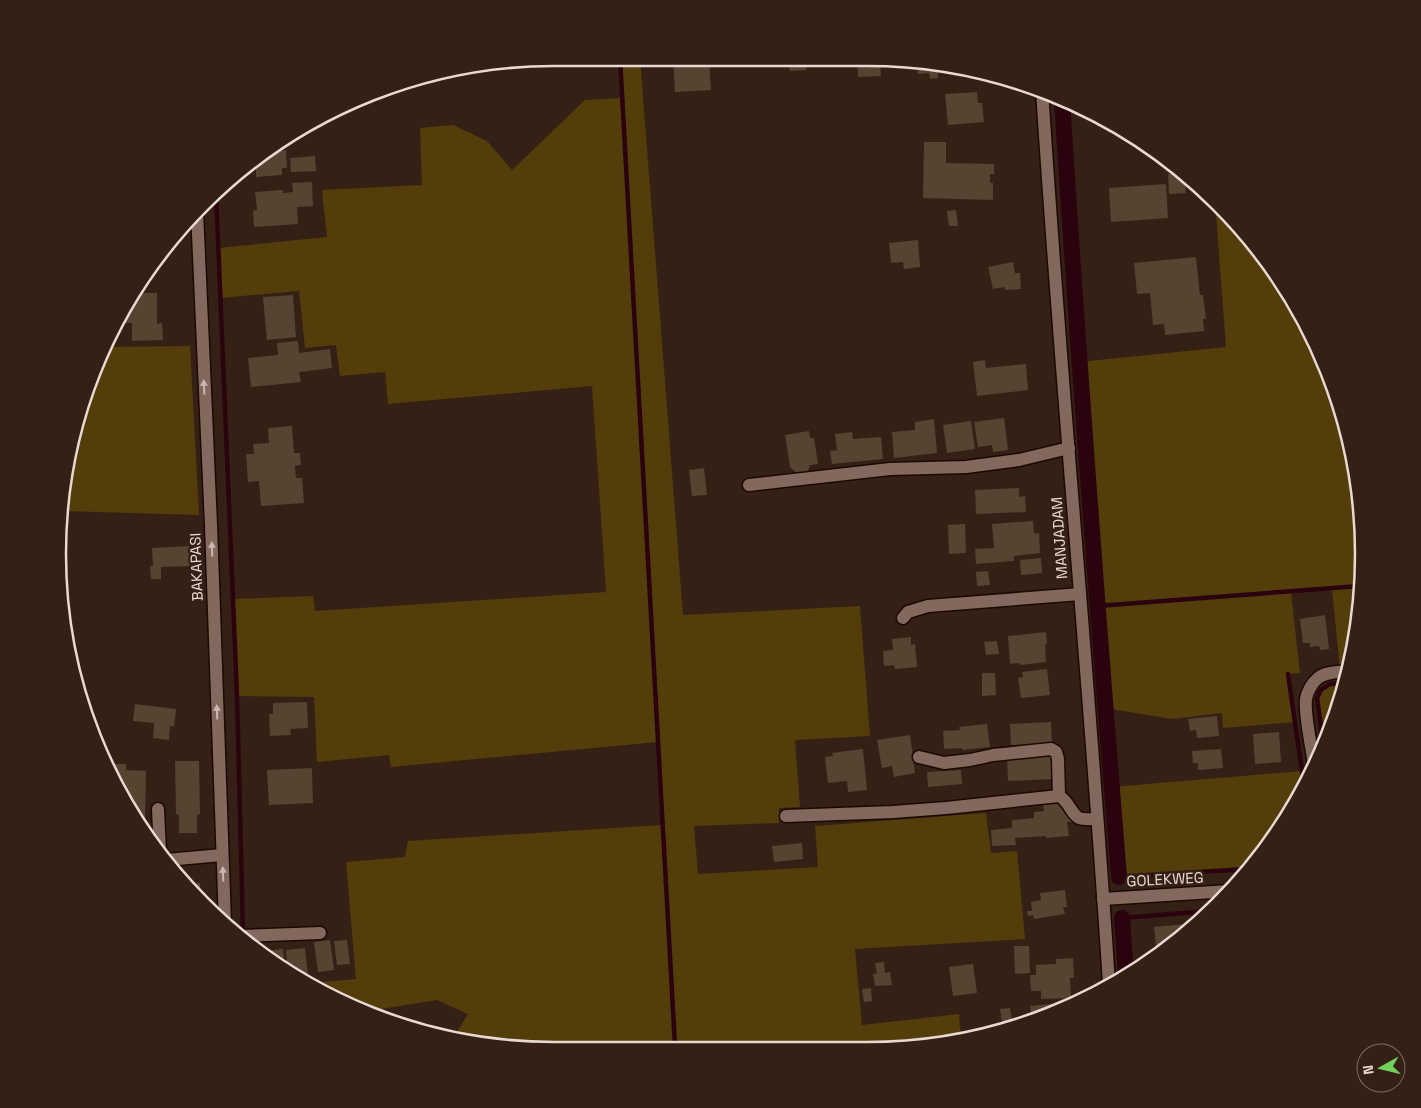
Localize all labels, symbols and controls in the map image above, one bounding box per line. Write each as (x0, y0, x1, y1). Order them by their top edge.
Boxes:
one-way arrow (200, 379, 208, 395)
street label: MANJADAM (1047, 496, 1071, 580)
street label: BAKAPASI (185, 533, 207, 601)
one-way arrow (207, 541, 215, 557)
one-way arrow (212, 704, 220, 720)
one-way arrow (219, 866, 227, 882)
street label: GOLEKWEG (1126, 867, 1204, 891)
north arrow (1356, 1043, 1406, 1093)
text: N (1359, 1064, 1378, 1076)

